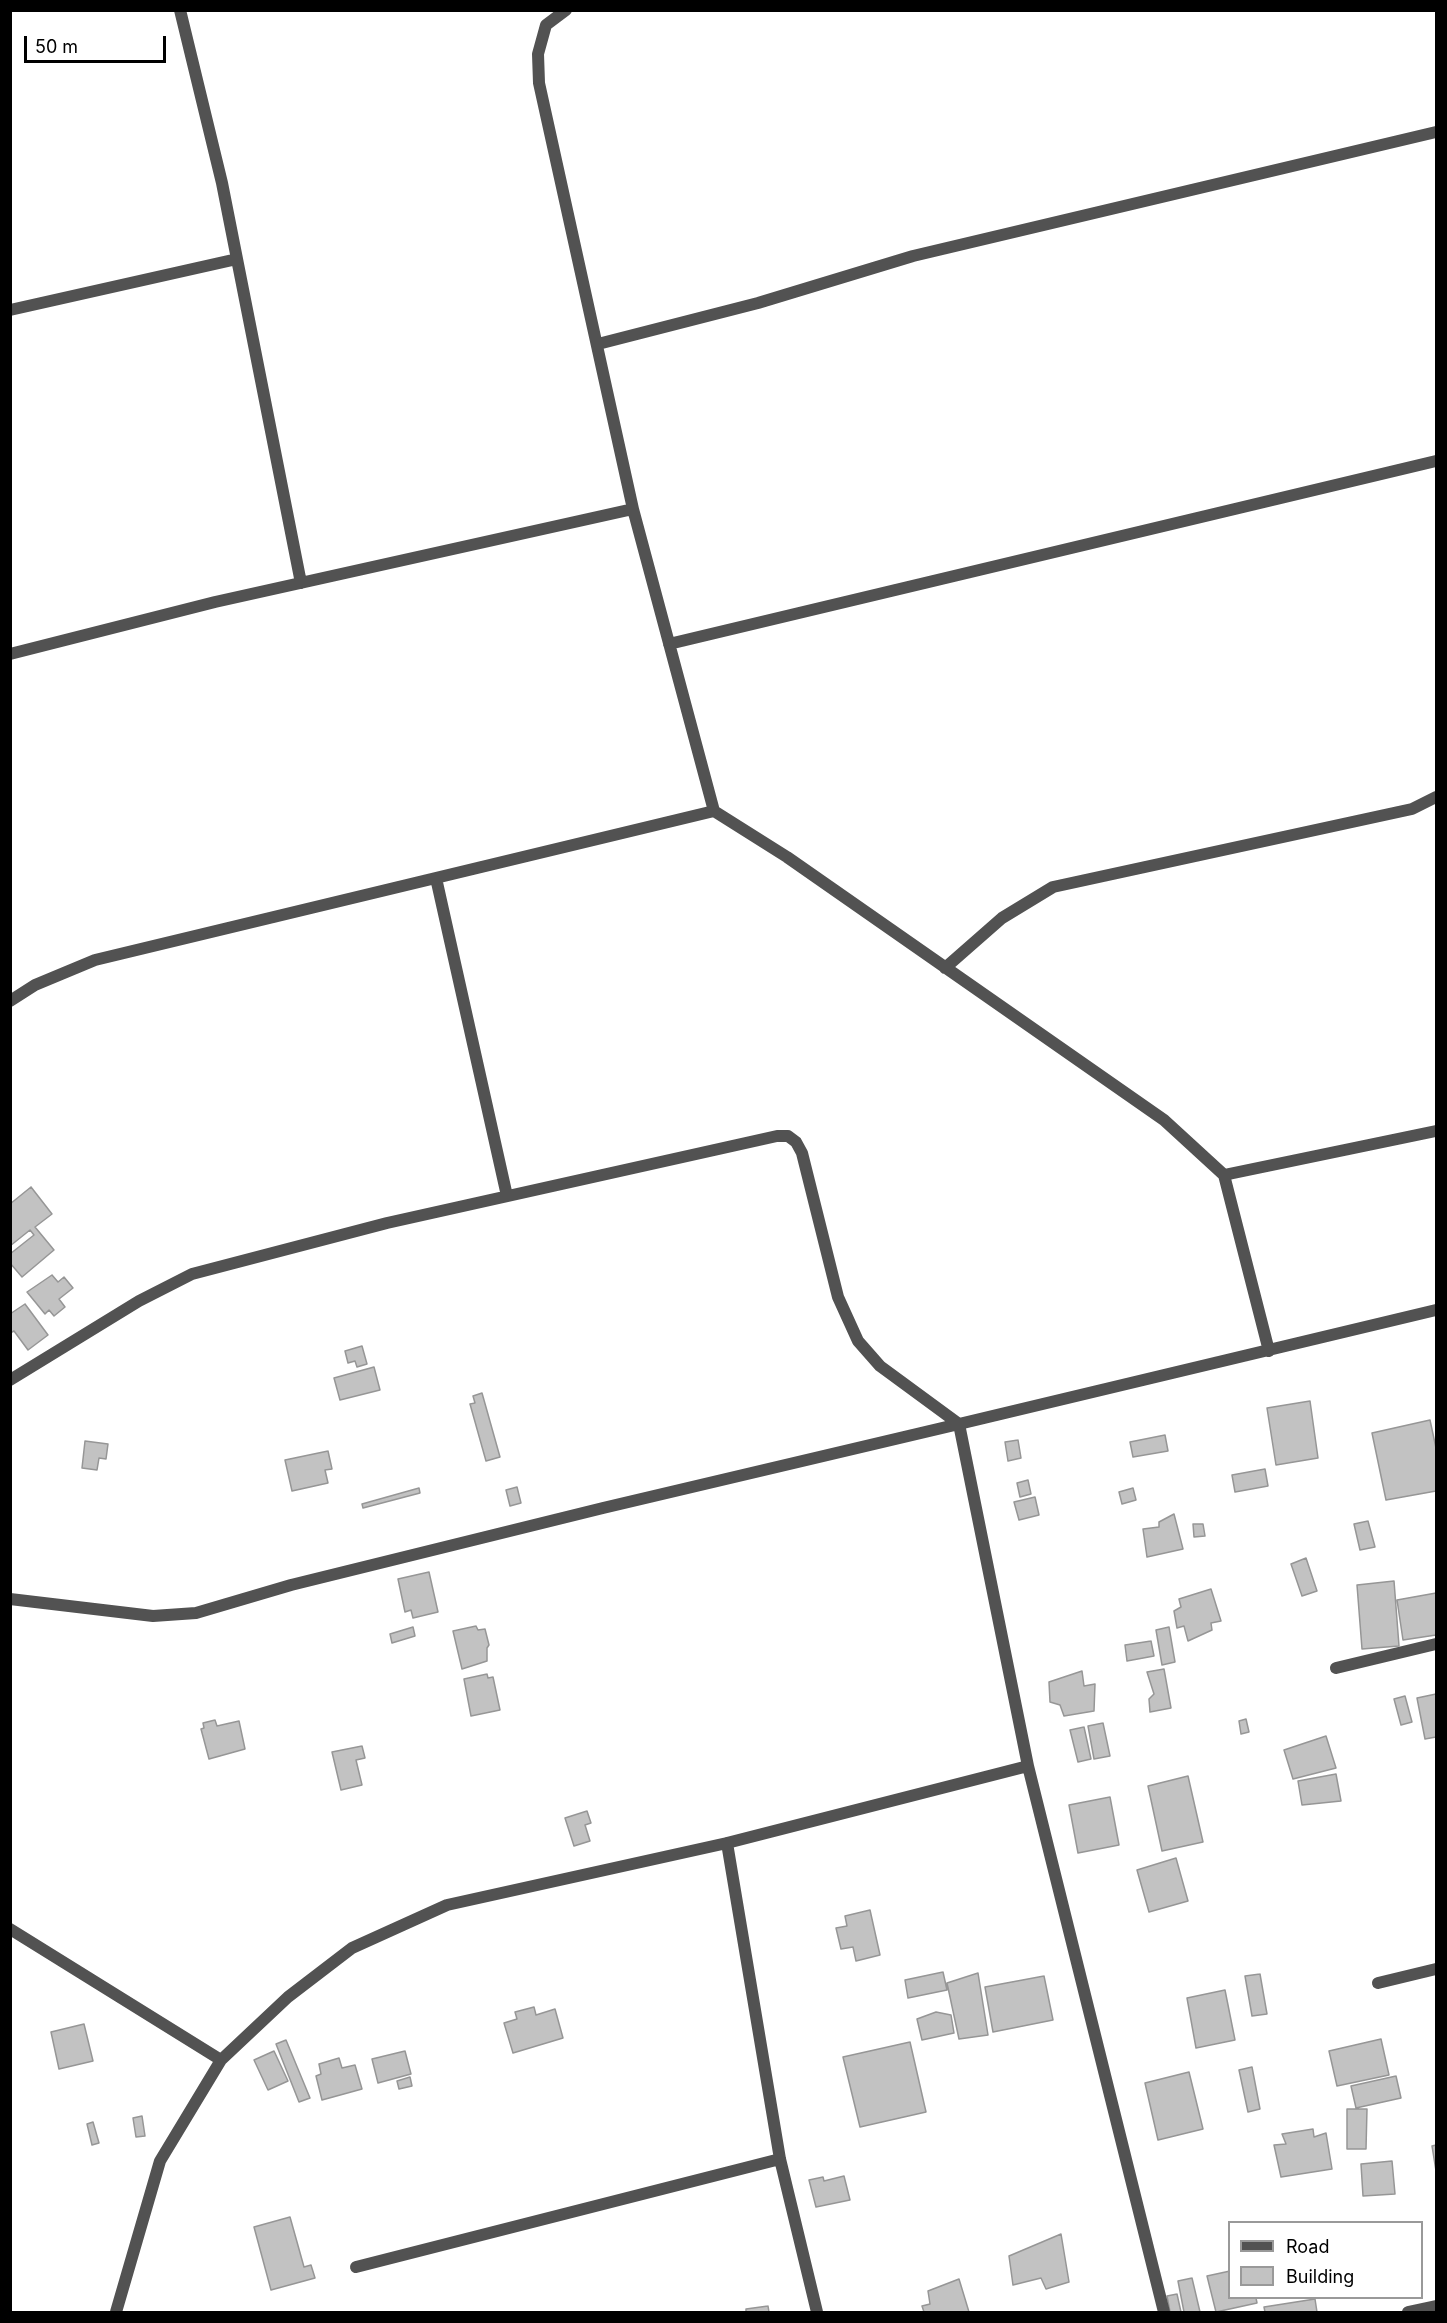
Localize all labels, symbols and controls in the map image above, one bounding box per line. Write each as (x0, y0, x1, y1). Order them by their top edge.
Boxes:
scale bar (27, 24, 170, 62)
text: 50 m (35, 36, 78, 57)
legend (1228, 2221, 1423, 2299)
text: Road (1286, 2236, 1329, 2257)
text: Building (1286, 2266, 1354, 2287)

